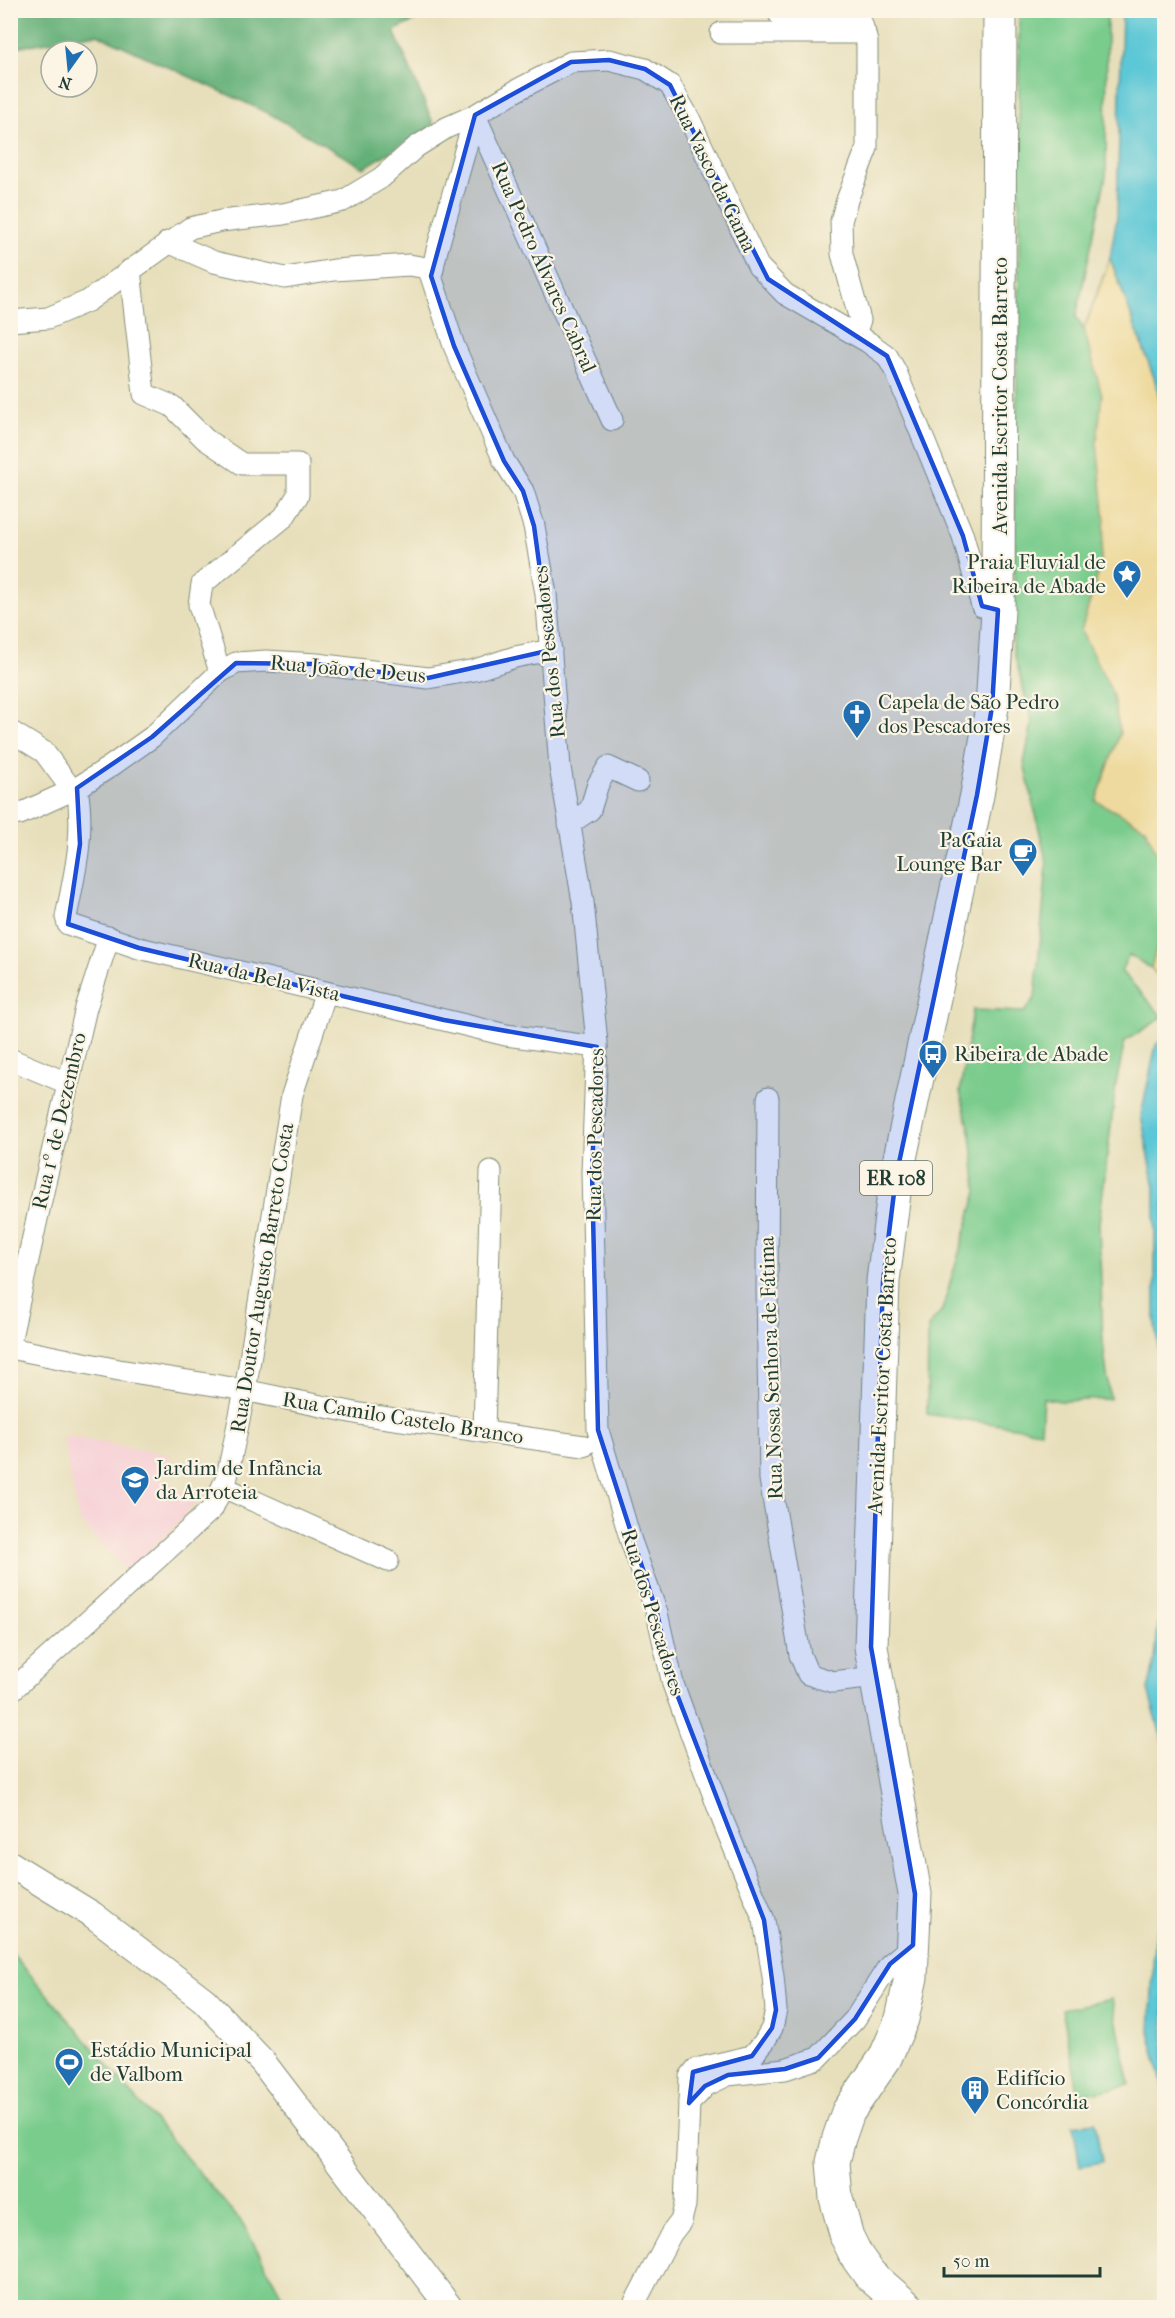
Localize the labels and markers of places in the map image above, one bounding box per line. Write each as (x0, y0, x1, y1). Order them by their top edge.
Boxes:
place label: Praia Fluvial de Ribeira de Abade (952, 550, 1106, 598)
place icon: Praia Fluvial de Ribeira de Abade (1111, 558, 1143, 600)
place label: Capela de São Pedro dos Pescadores (878, 690, 1059, 738)
church icon: Capela de São Pedro dos Pescadores (841, 698, 873, 740)
place label: PaGaia Lounge Bar (896, 828, 1002, 876)
cafe icon: PaGaia Lounge Bar (1007, 836, 1039, 878)
bus stop icon: Ribeira de Abade (917, 1038, 949, 1080)
place label: Ribeira de Abade (954, 1042, 1108, 1066)
place label: Jardim de Infância da Arroteia (154, 1456, 322, 1504)
school or university icon: Jardim de Infância da Arroteia (119, 1464, 151, 1506)
place label: Estádio Municipal de Valbom (90, 2038, 252, 2086)
sports icon: Estádio Municipal de Valbom (53, 2046, 85, 2088)
place label: Edifício Concórdia (996, 2066, 1089, 2114)
building icon: Edifício Concórdia (959, 2074, 991, 2116)

